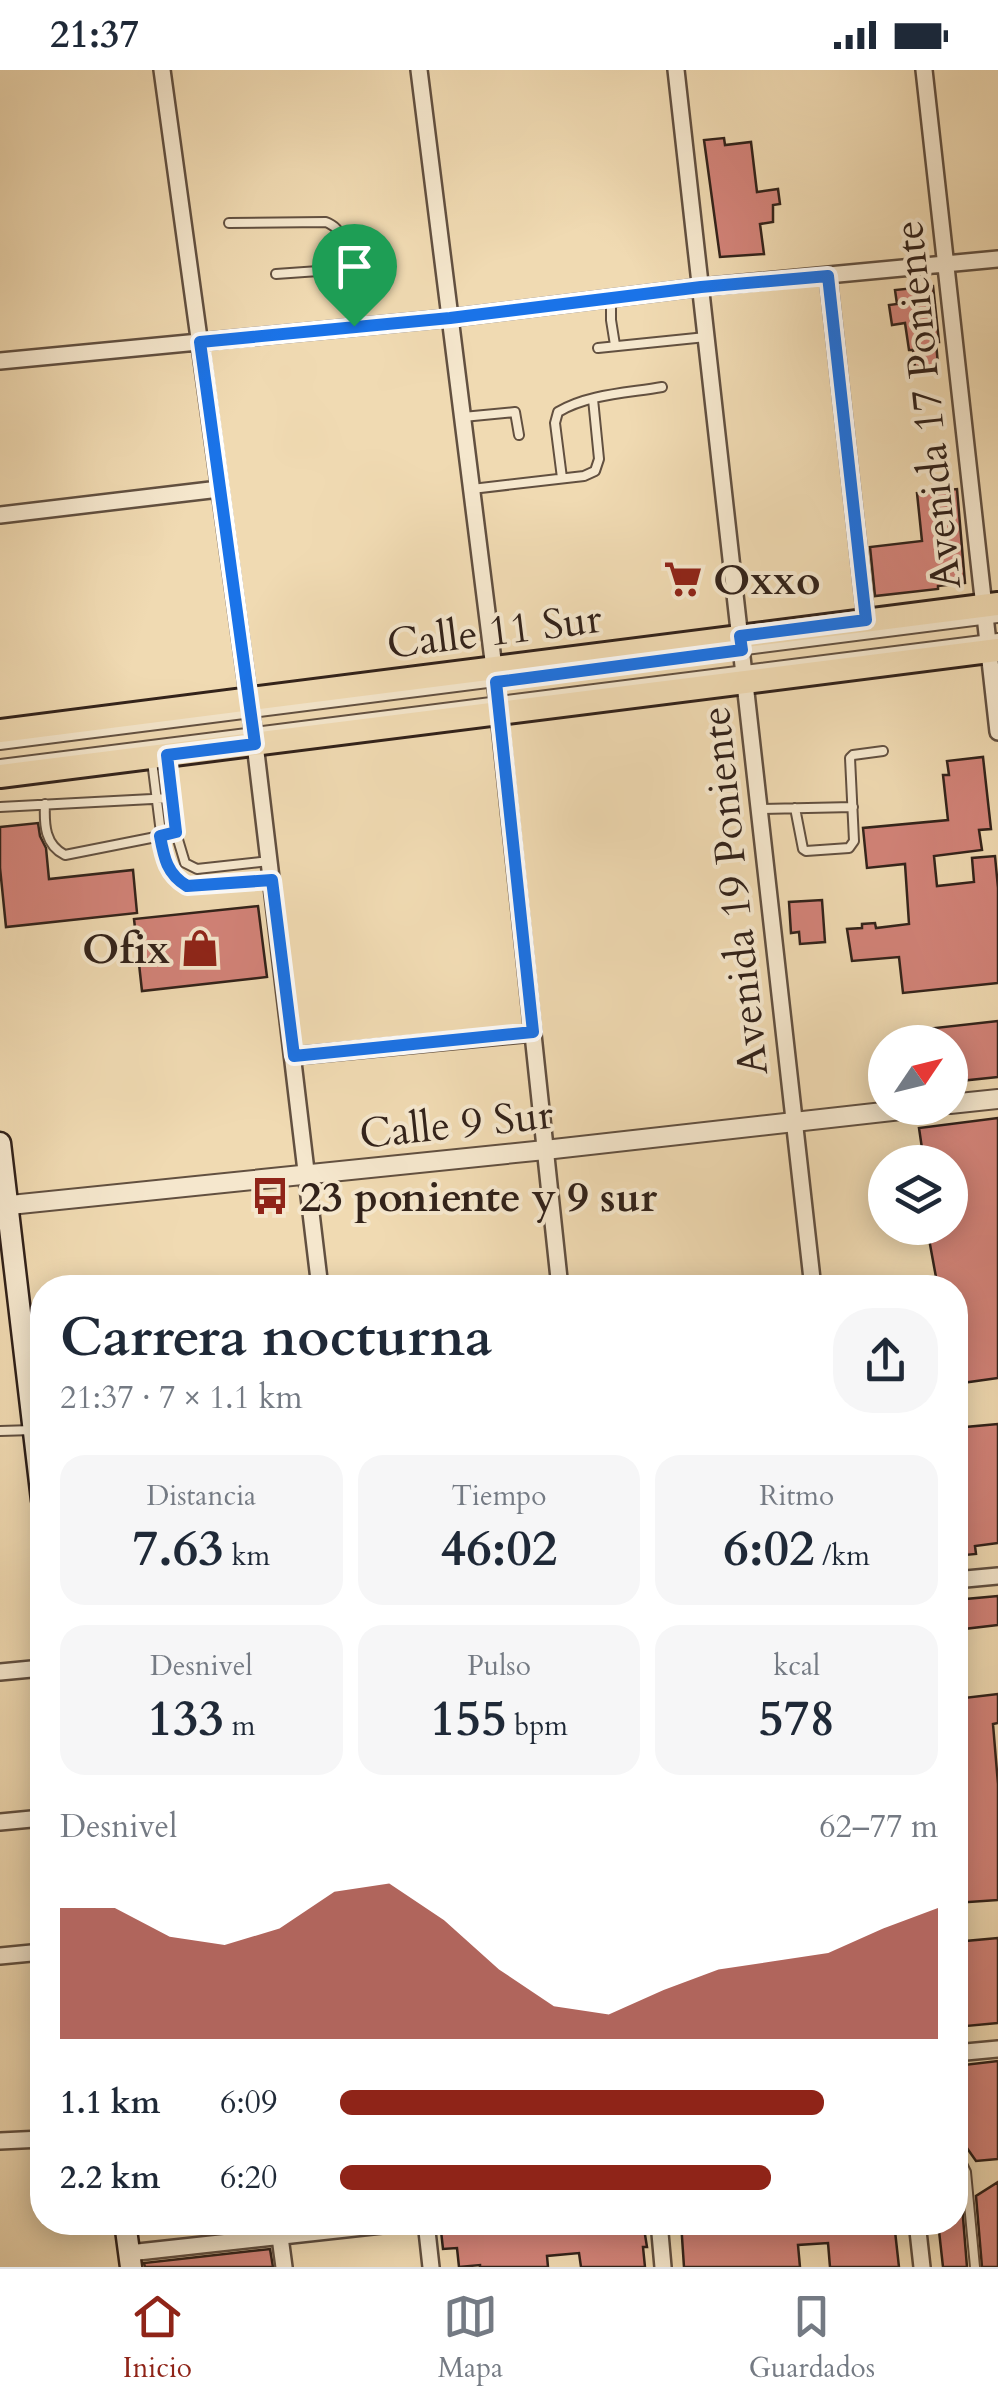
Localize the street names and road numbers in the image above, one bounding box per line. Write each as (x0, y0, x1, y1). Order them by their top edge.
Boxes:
street label: Avenida 17 Poniente (880, 218, 975, 592)
street label: Calle 11 Sur (384, 590, 605, 673)
street label: Avenida 19 Poniente (687, 704, 782, 1078)
street label: Calle 9 Sur (357, 1086, 556, 1163)

